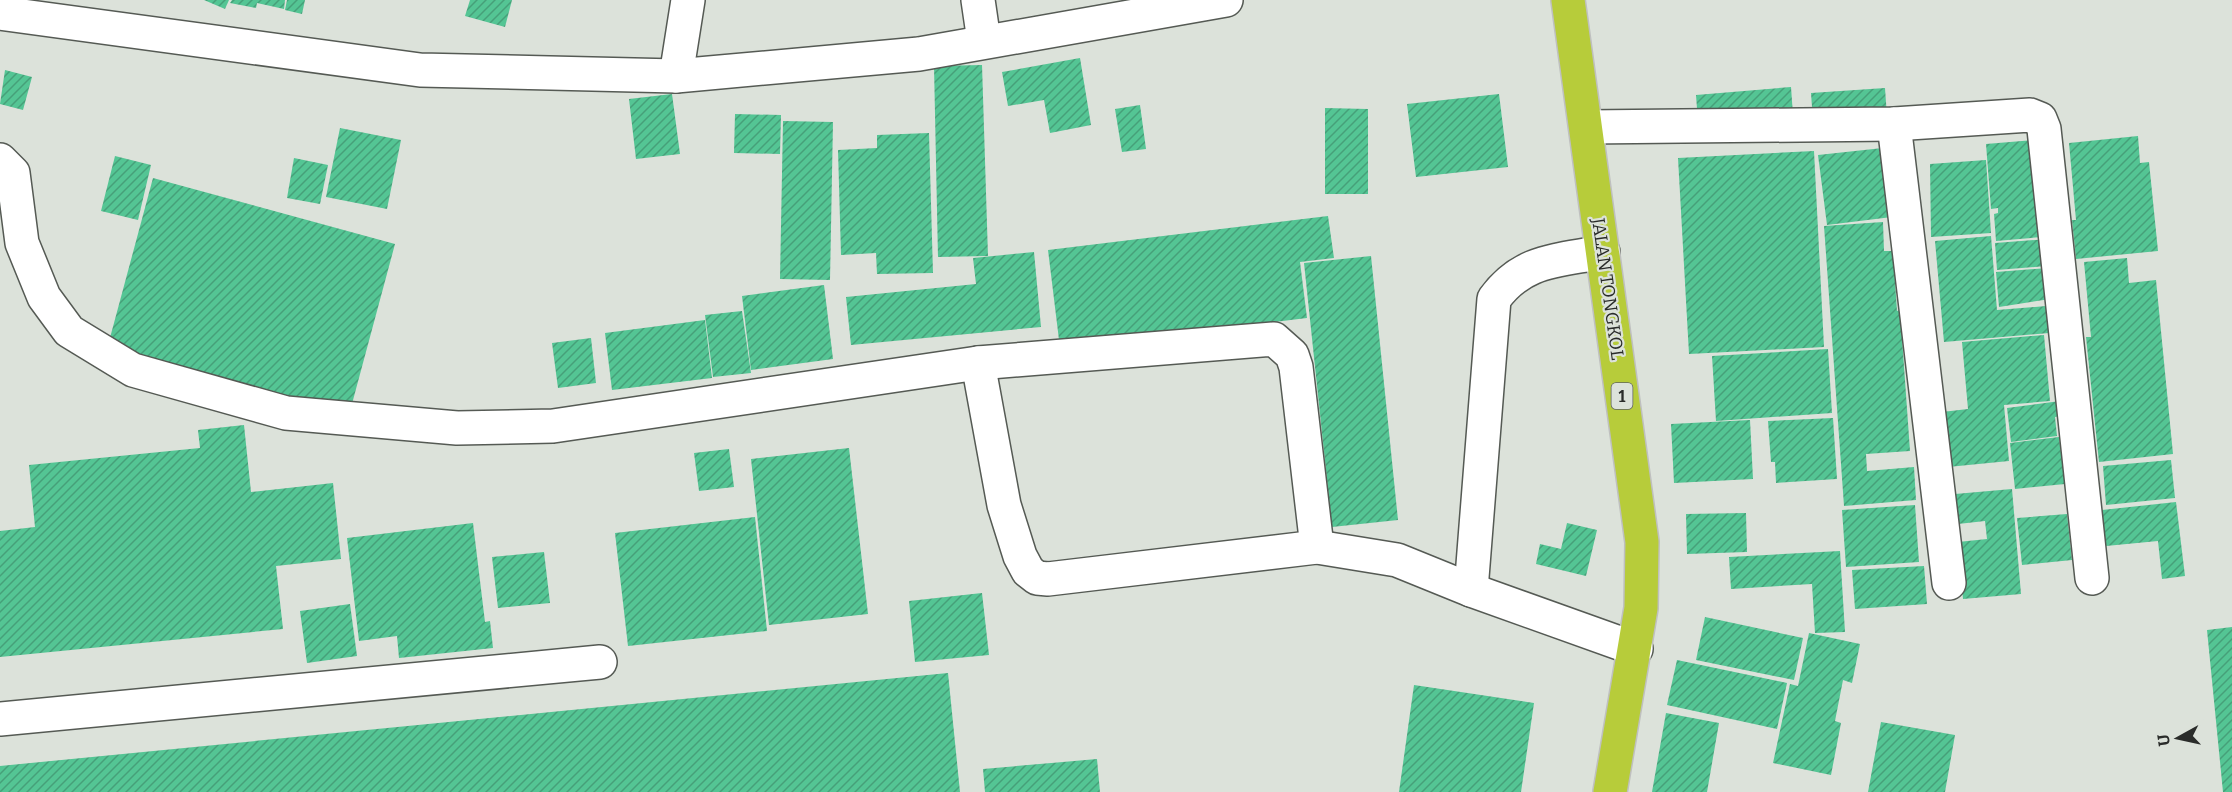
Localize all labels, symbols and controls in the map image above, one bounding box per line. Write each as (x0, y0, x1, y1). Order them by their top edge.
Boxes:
street label: JALAN TONGKOL (1587, 216, 1629, 361)
road number: 1 (1612, 383, 1632, 409)
north arrow (2148, 708, 2208, 768)
text: U (2153, 733, 2174, 747)

